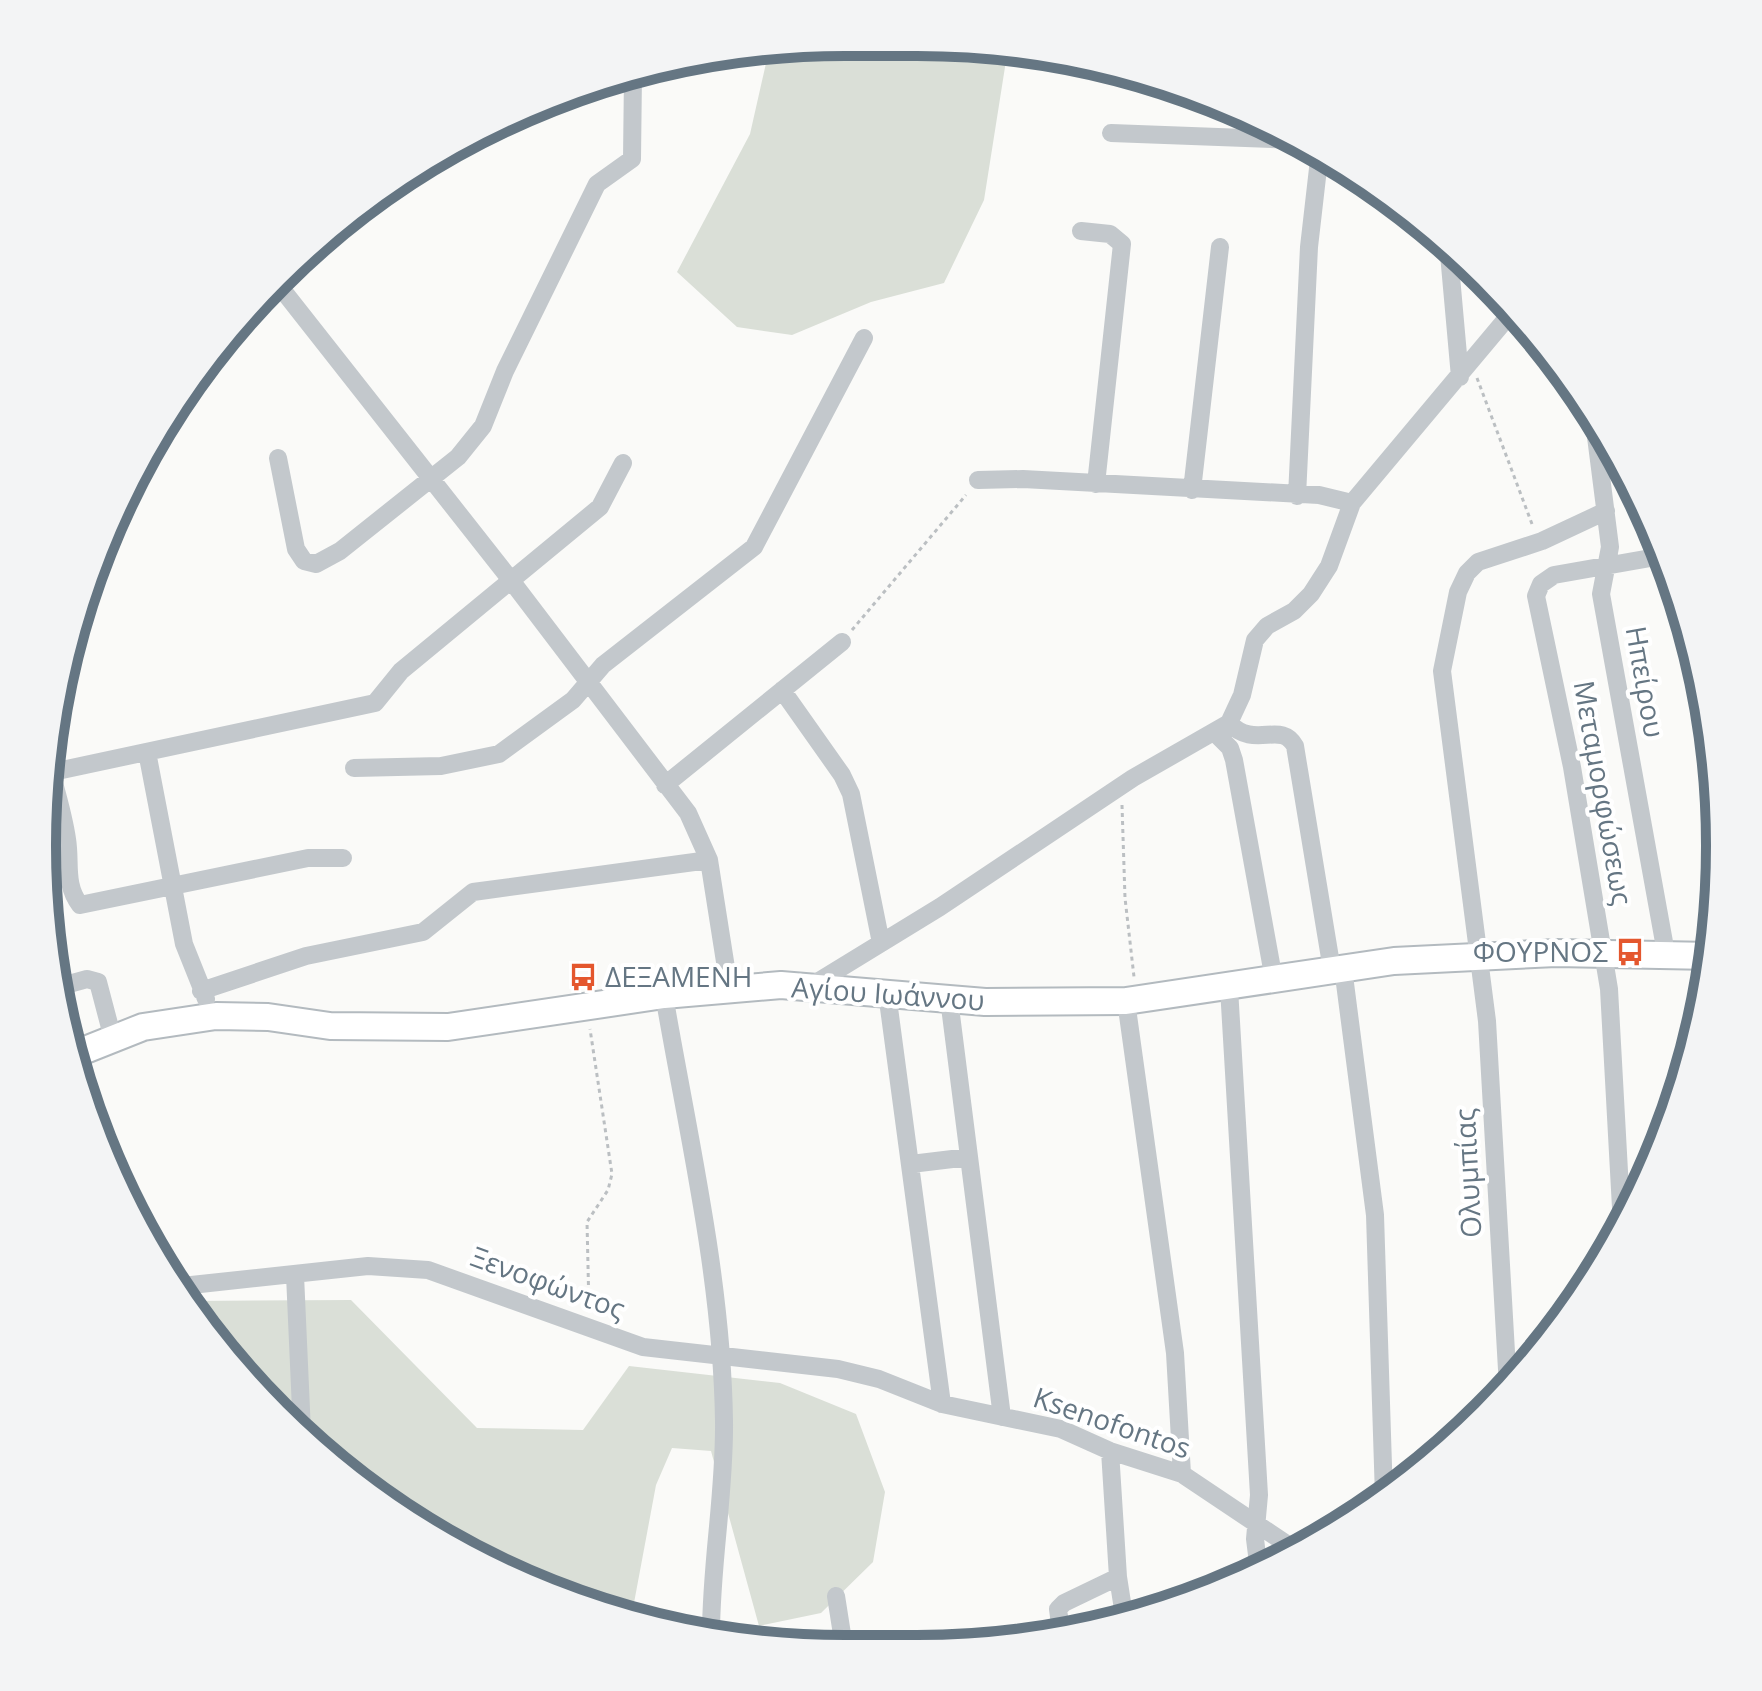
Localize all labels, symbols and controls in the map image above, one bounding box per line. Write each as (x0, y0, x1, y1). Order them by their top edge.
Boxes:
street label: Ηπείρου (1618, 623, 1674, 741)
street label: Μεταμορφώσεως (1566, 678, 1642, 908)
place label: ΦΟΥΡΝΟΣ (1473, 932, 1608, 970)
bus stop icon: ΦΟΥΡΝΟΣ (1615, 937, 1645, 967)
place label: ΔΕΞΑΜΕΝΗ (605, 957, 752, 995)
bus stop icon: ΔΕΞΑΜΕΝΗ (568, 962, 598, 992)
street label: Αγίου Ιωάννου (790, 967, 986, 1019)
street label: Ολυμπίας (1445, 1107, 1489, 1239)
street label: Ξενοφώντος (466, 1237, 631, 1327)
street label: Ksenofontos (1029, 1377, 1196, 1467)

